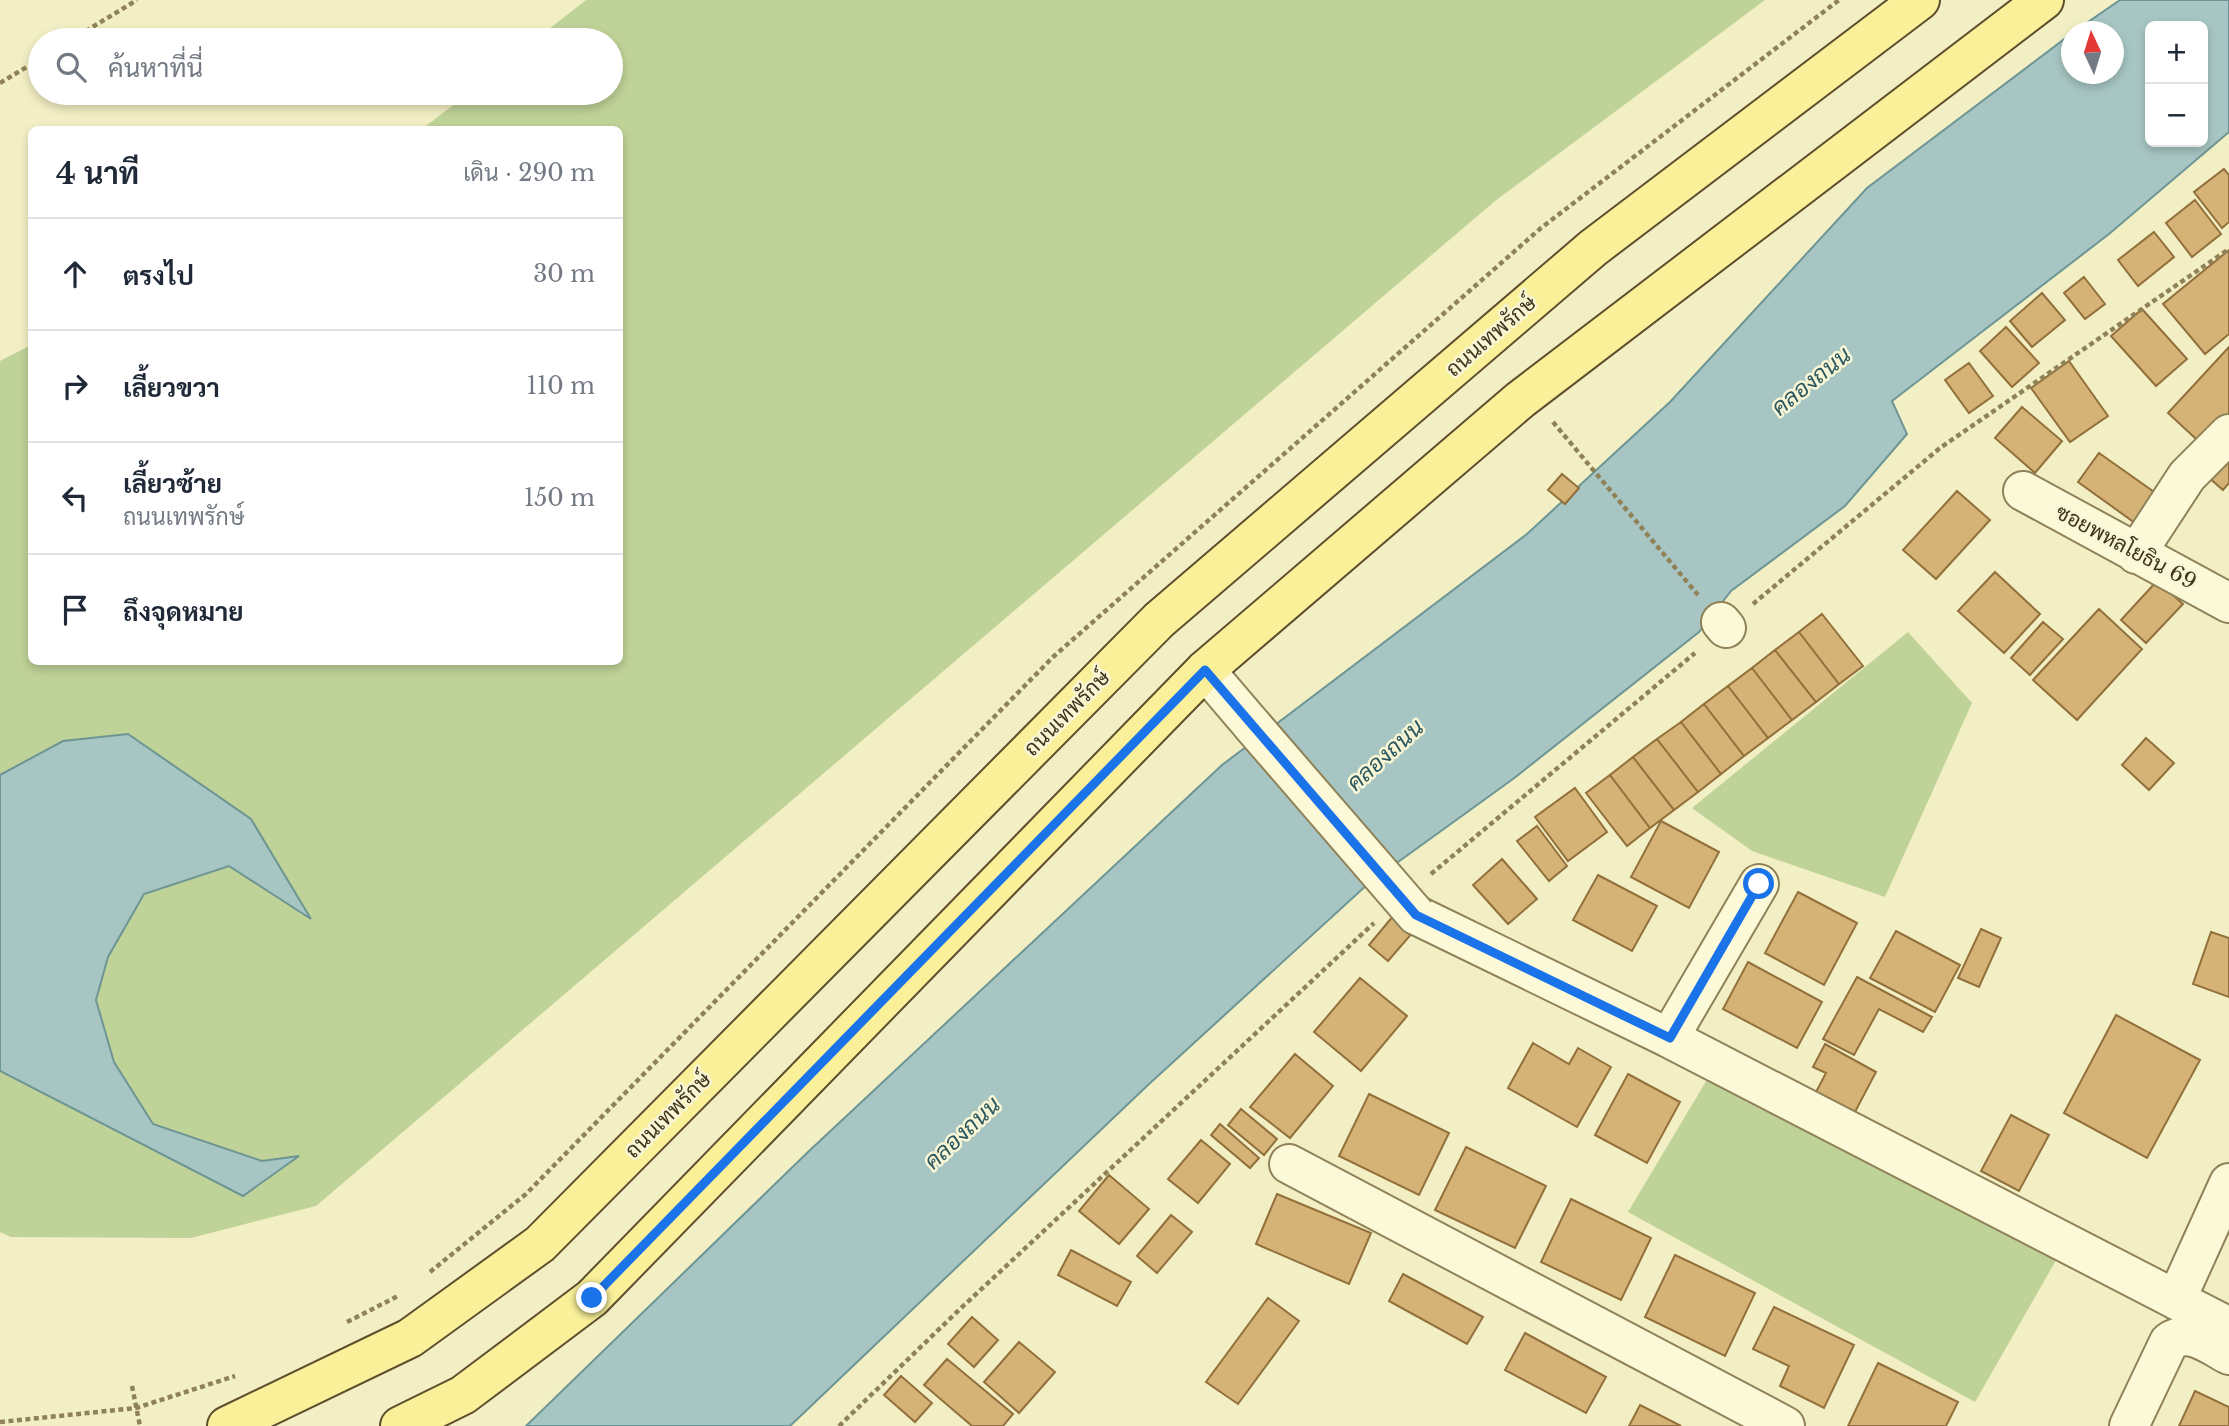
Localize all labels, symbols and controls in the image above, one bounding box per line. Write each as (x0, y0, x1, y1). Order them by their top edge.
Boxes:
north arrow (2061, 21, 2124, 84)
map controls (2145, 21, 2208, 147)
button: + (2145, 21, 2208, 84)
search box (28, 28, 623, 105)
icon: search (52, 48, 90, 86)
text: ค้นหาที่นี่ (108, 52, 203, 84)
button: − (2145, 84, 2208, 147)
text: 4 นาที (56, 155, 139, 192)
text: เดิน · 290 m (463, 159, 595, 187)
icon: ahead (56, 255, 94, 293)
text: ตรงไป (123, 260, 194, 292)
text: 30 m (533, 260, 595, 288)
street label: ถนนเทพรักษ์ (1440, 289, 1542, 382)
water label: คลองถนน (1766, 340, 1857, 421)
icon: right (56, 367, 94, 405)
text: เลี้ยวขวา (123, 372, 220, 404)
text: 110 m (527, 372, 595, 400)
text: เลี้ยวซ้าย (123, 468, 222, 500)
icon: left (56, 479, 94, 517)
text: 150 m (524, 484, 595, 512)
street label: ซอยพหลโยธิน 69 (2051, 499, 2201, 595)
text: ถนนเทพรักษ์ (123, 503, 244, 531)
icon: arrive (56, 591, 94, 629)
text: ถึงจุดหมาย (123, 596, 244, 628)
street label: ถนนเทพรักษ์ (1018, 663, 1116, 761)
water label: คลองถนน (1341, 713, 1429, 797)
route start (1743, 868, 1774, 899)
street label: ถนนเทพรักษ์ (619, 1065, 717, 1163)
water label: คลองถนน (918, 1091, 1006, 1175)
route end (576, 1282, 607, 1313)

